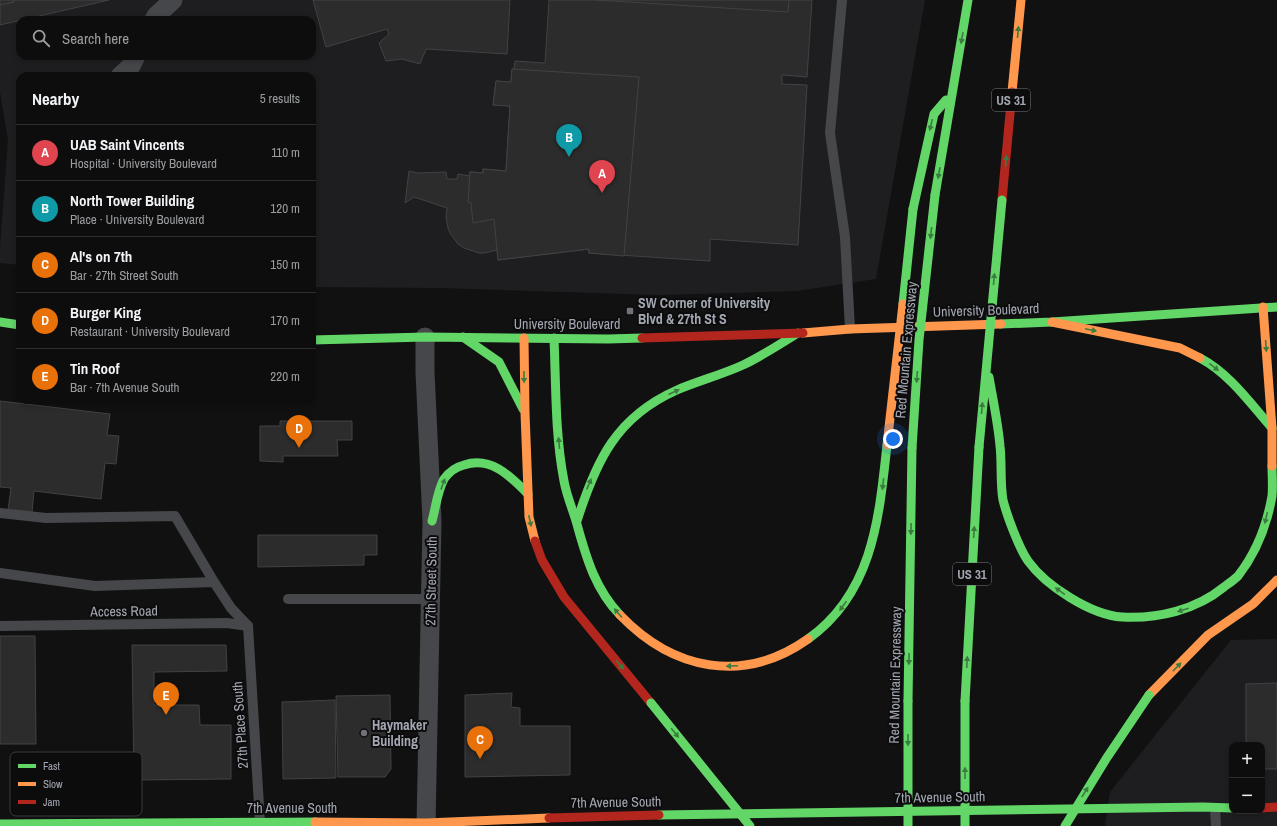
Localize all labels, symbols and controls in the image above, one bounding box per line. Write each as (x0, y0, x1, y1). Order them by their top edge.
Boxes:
search box (16, 16, 316, 60)
one-way arrow (1014, 26, 1021, 38)
icon: search (30, 27, 52, 49)
text: Search here (62, 28, 129, 49)
one-way arrow (959, 32, 965, 45)
text: Nearby (32, 87, 79, 110)
road number: US 31 (992, 89, 1030, 111)
text: 5 results (260, 90, 300, 107)
one-way arrow (928, 119, 934, 131)
pin: B (556, 124, 582, 157)
text: UAB Saint Vincents (70, 134, 185, 155)
text: A (41, 144, 49, 161)
text: 110 m (271, 144, 300, 161)
text: Hospital · University Boulevard (70, 155, 217, 172)
one-way arrow (1002, 155, 1009, 167)
pin: A (589, 160, 615, 193)
one-way arrow (936, 167, 942, 179)
text: North Tower Building (70, 190, 194, 211)
text: B (41, 200, 49, 217)
text: 120 m (270, 200, 300, 217)
text: Place · University Boulevard (70, 211, 205, 228)
one-way arrow (928, 227, 934, 239)
text: Al's on 7th (70, 246, 132, 267)
text: C (41, 256, 49, 273)
text: 150 m (270, 256, 300, 273)
text: Bar · 27th Street South (70, 267, 178, 284)
one-way arrow (991, 273, 998, 285)
street label: Red Mountain Expressway (891, 281, 921, 419)
place label: SW Corner of University Blvd & 27th St S (638, 294, 771, 328)
street label: University Boulevard (932, 299, 1040, 321)
text: Burger King (70, 302, 141, 323)
marker: SW Corner of University Blvd & 27th St S (625, 306, 635, 316)
text: D (41, 312, 49, 329)
text: 170 m (270, 312, 300, 329)
street label: University Boulevard (514, 315, 620, 333)
text: Restaurant · University Boulevard (70, 323, 230, 340)
one-way arrow (1084, 327, 1097, 333)
one-way arrow (1262, 340, 1269, 352)
text: Tin Roof (70, 358, 120, 379)
one-way arrow (1208, 363, 1219, 371)
text: E (41, 368, 49, 385)
text: 220 m (270, 368, 300, 385)
one-way arrow (521, 371, 528, 383)
one-way arrow (913, 371, 920, 383)
text: Bar · 7th Avenue South (70, 379, 179, 396)
one-way arrow (669, 389, 680, 395)
one-way arrow (979, 402, 986, 414)
pin: D (286, 415, 312, 448)
your location (883, 429, 903, 449)
one-way arrow (556, 437, 563, 449)
one-way arrow (441, 478, 447, 490)
one-way arrow (879, 478, 886, 490)
one-way arrow (586, 479, 592, 490)
one-way arrow (1263, 511, 1269, 524)
one-way arrow (528, 514, 534, 527)
one-way arrow (908, 523, 914, 536)
one-way arrow (971, 525, 977, 538)
street label: 27th Street South (421, 536, 441, 626)
road number: US 31 (953, 563, 991, 585)
one-way arrow (1055, 587, 1065, 595)
street label: Access Road (89, 601, 158, 621)
one-way arrow (839, 601, 847, 611)
street label: Red Mountain Expressway (885, 606, 905, 744)
one-way arrow (614, 607, 623, 618)
one-way arrow (1177, 607, 1189, 613)
one-way arrow (905, 653, 912, 665)
one-way arrow (964, 656, 971, 668)
one-way arrow (615, 660, 624, 670)
one-way arrow (726, 662, 738, 669)
one-way arrow (1172, 662, 1181, 672)
street label: 27th Place South (228, 681, 252, 769)
pin: E (153, 682, 179, 715)
place label: Haymaker Building (372, 716, 427, 750)
pin: C (467, 726, 493, 759)
marker: Haymaker Building (359, 728, 369, 738)
one-way arrow (671, 728, 680, 739)
one-way arrow (905, 734, 911, 747)
map controls (1229, 742, 1265, 814)
button: + (1229, 742, 1265, 778)
legend (10, 752, 142, 816)
text: Fast (43, 759, 61, 773)
one-way arrow (962, 766, 968, 779)
text: Slow (43, 777, 63, 791)
button: − (1229, 778, 1265, 814)
street label: 7th Avenue South (895, 787, 985, 807)
one-way arrow (1081, 787, 1089, 798)
street label: 7th Avenue South (571, 792, 661, 812)
text: Jam (43, 795, 60, 809)
street label: 7th Avenue South (247, 799, 337, 817)

